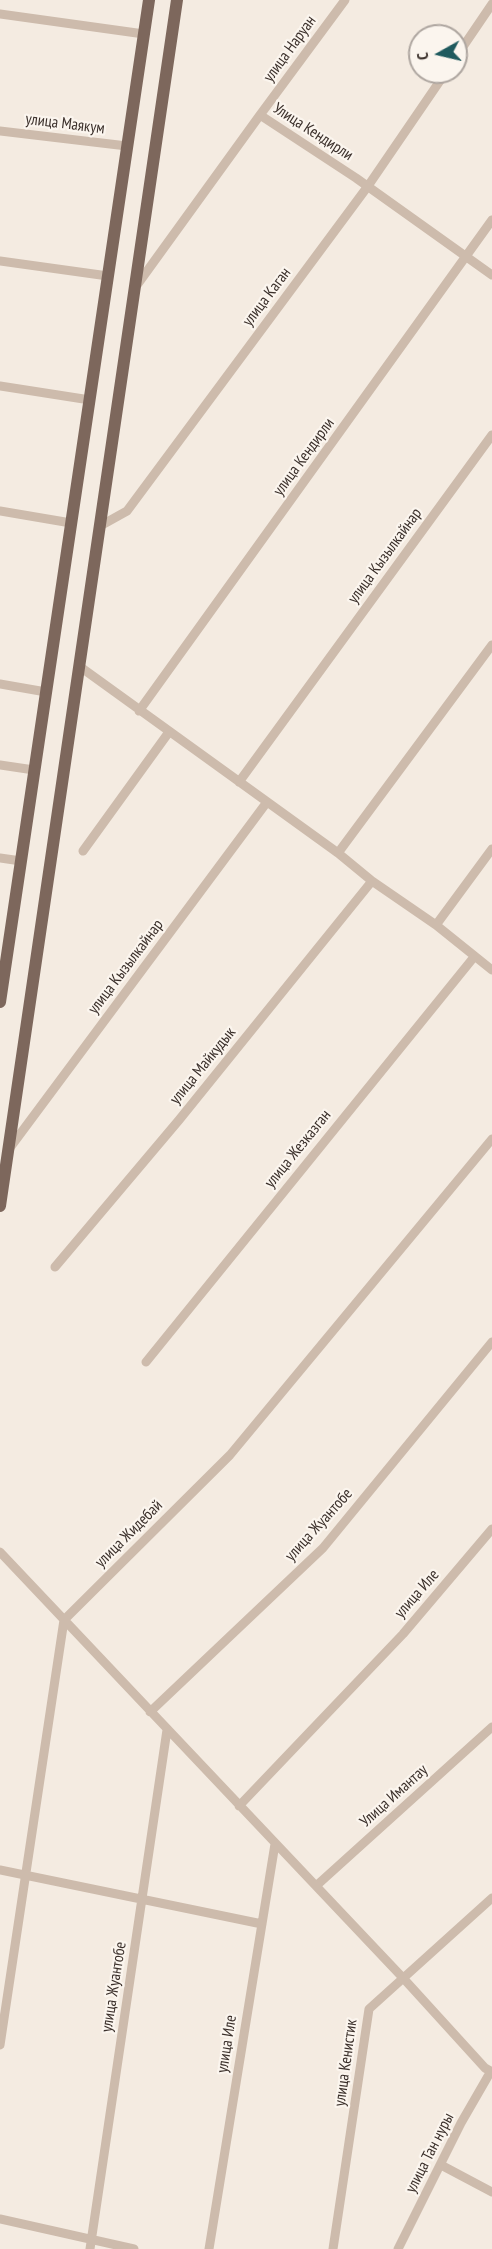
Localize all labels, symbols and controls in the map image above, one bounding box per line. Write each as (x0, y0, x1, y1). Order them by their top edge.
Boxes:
street label: улица Наруан (260, 12, 320, 86)
north arrow (408, 24, 468, 84)
text: С (412, 51, 433, 61)
street label: Улица Кендирли (269, 99, 357, 165)
street label: улица Маякум (24, 110, 106, 138)
street label: улица Каган (239, 264, 295, 330)
street label: улица Кендирли (269, 414, 339, 500)
street label: улица Кызылкайнар (344, 505, 426, 607)
street label: улица Кызылкайнар (84, 916, 168, 1018)
street label: улица Майкудык (166, 1024, 240, 1108)
street label: улица Жезказган (261, 1106, 335, 1192)
street label: улица Жуантобе (281, 1485, 357, 1565)
street label: улица Жидебай (91, 1496, 167, 1572)
street label: улица Иле (391, 1566, 443, 1622)
street label: Улица Имантау (356, 1761, 432, 1831)
street label: улица Жуантобе (97, 1940, 131, 2034)
street label: улица Иле (213, 2014, 241, 2074)
street label: улица Кенистик (330, 2018, 362, 2108)
street label: улица Тан нуры (402, 2110, 458, 2196)

